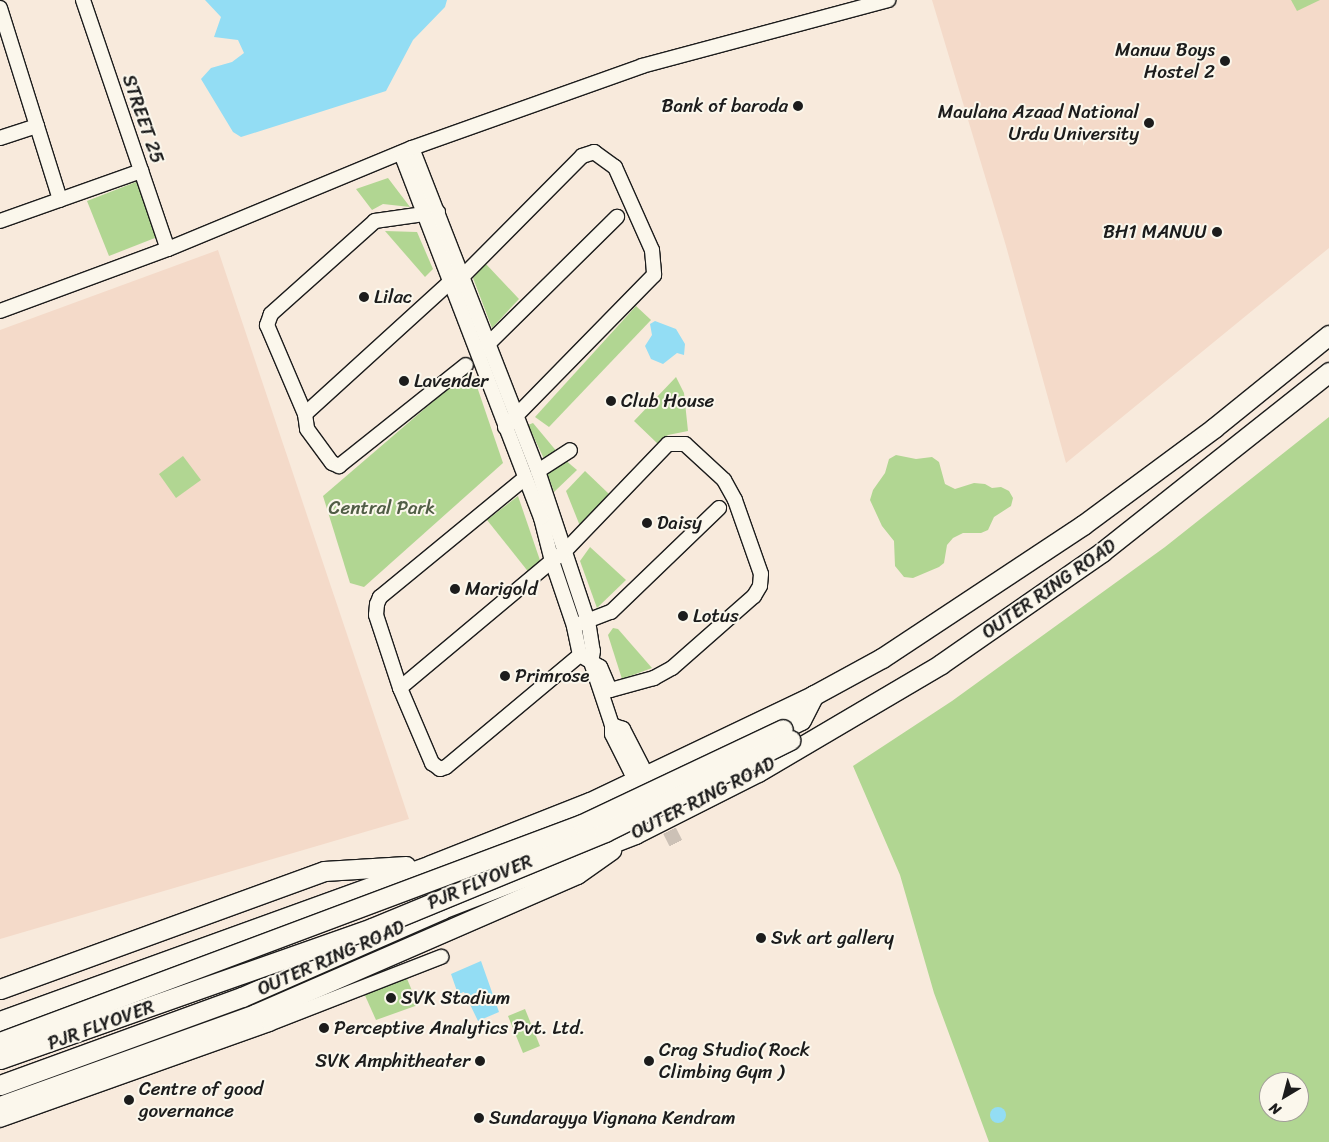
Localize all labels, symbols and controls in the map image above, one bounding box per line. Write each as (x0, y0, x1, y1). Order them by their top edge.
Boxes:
place label: Manuu Boys Hostel 2 (1114, 39, 1215, 83)
marker: Manuu Boys Hostel 2 (1219, 55, 1231, 67)
street label: STREET 25 (117, 72, 169, 166)
place label: Bank of baroda (661, 95, 788, 117)
marker: Bank of baroda (792, 100, 804, 112)
place label: Maulana Azaad National Urdu University (938, 101, 1139, 145)
marker: Maulana Azaad National Urdu University (1143, 117, 1155, 129)
place label: BH1 MANUU (1103, 221, 1207, 243)
marker: BH1 MANUU (1211, 226, 1223, 238)
place label: Lilac (374, 286, 412, 308)
marker: Lilac (358, 291, 370, 303)
place label: Lavender (414, 370, 488, 392)
marker: Lavender (398, 375, 410, 387)
place label: Club House (621, 390, 715, 412)
marker: Club House (605, 395, 617, 407)
park label: Central Park (329, 497, 435, 519)
place label: Daisy (657, 512, 702, 534)
marker: Daisy (641, 517, 653, 529)
street label: OUTER RING ROAD (977, 534, 1121, 644)
place label: Marigold (465, 578, 538, 600)
marker: Marigold (449, 583, 461, 595)
place label: Lotus (693, 605, 739, 627)
marker: Lotus (677, 610, 689, 622)
place label: Primrose (515, 665, 589, 687)
marker: Primrose (499, 670, 511, 682)
street label: OUTER RING ROAD (627, 752, 779, 844)
street label: PJR FLYOVER (424, 850, 536, 914)
street label: OUTER RING ROAD (254, 915, 408, 1001)
place label: Svk art gallery (771, 927, 895, 949)
marker: Svk art gallery (755, 932, 767, 944)
place label: SVK Stadium (401, 987, 510, 1009)
marker: SVK Stadium (385, 992, 397, 1004)
street label: PJR FLYOVER (44, 995, 158, 1055)
place label: Perceptive Analytics Pvt. Ltd. (334, 1017, 585, 1039)
marker: Perceptive Analytics Pvt. Ltd. (318, 1022, 330, 1034)
place label: Crag Studio( Rock Climbing Gym ) (659, 1039, 810, 1083)
place label: SVK Amphitheater (315, 1050, 470, 1072)
marker: SVK Amphitheater (474, 1055, 486, 1067)
marker: Crag Studio( Rock Climbing Gym ) (643, 1055, 655, 1067)
north arrow (1259, 1072, 1309, 1122)
place label: Centre of good governance (139, 1078, 264, 1122)
marker: Centre of good governance (123, 1094, 135, 1106)
text: N (1264, 1096, 1287, 1121)
place label: Sundarayya Vignana Kendram (489, 1107, 737, 1129)
marker: Sundarayya Vignana Kendram (473, 1112, 485, 1124)

